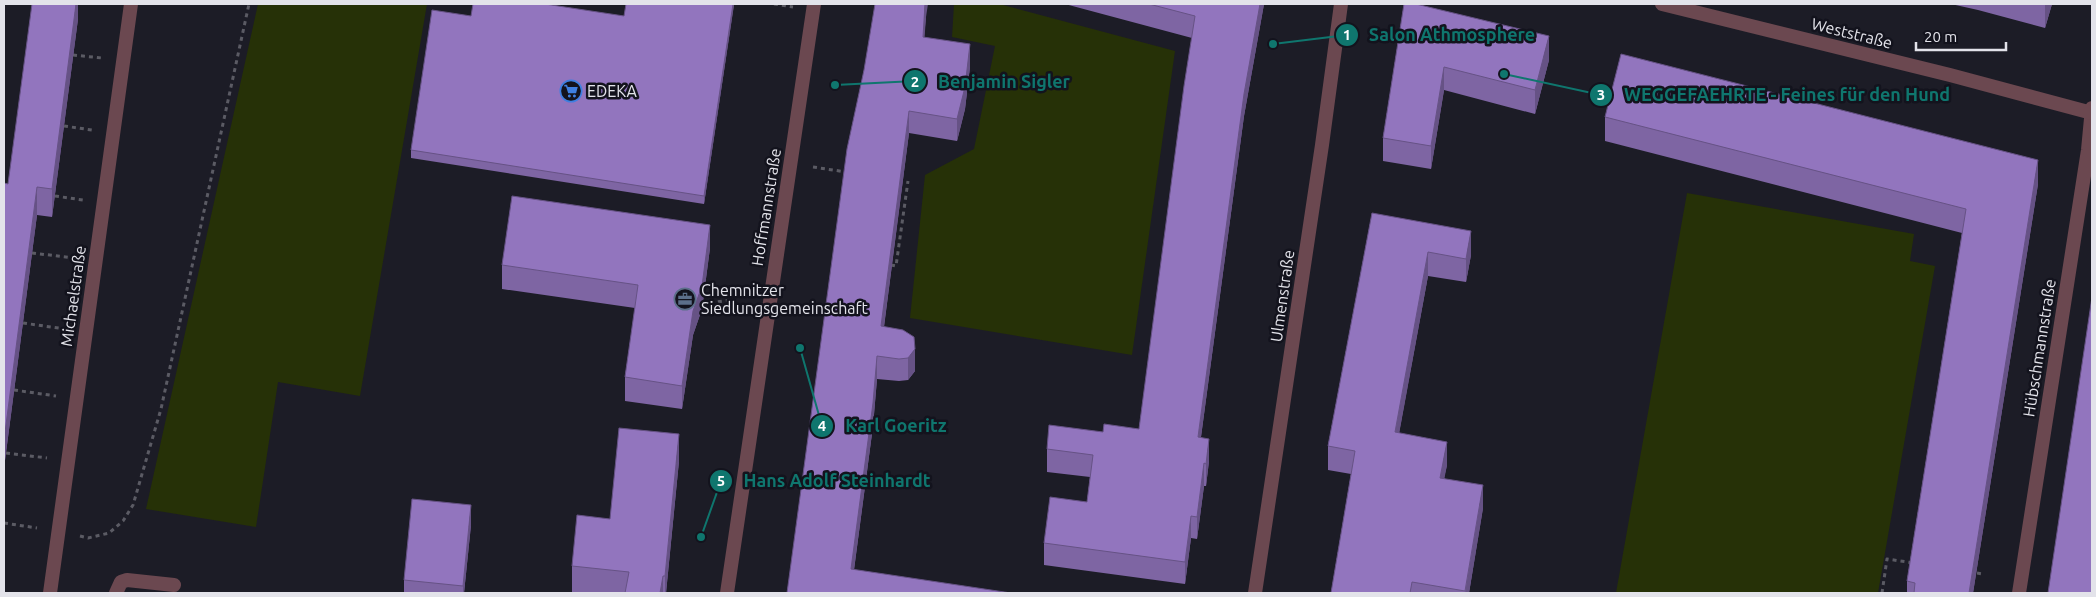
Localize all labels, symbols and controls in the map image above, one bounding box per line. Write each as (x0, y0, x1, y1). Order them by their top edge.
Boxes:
street label: Weststraße (1810, 14, 1894, 52)
callout: Salon Athmosphere (1334, 18, 1546, 51)
scale bar (1916, 20, 2006, 52)
text: Salon Athmosphere (1369, 24, 1535, 44)
text: 1 (1343, 26, 1351, 43)
text: 20 m (1924, 28, 1957, 45)
callout: Benjamin Sigler (903, 65, 1080, 98)
text: Benjamin Sigler (938, 71, 1071, 91)
text: 2 (911, 73, 919, 90)
callout: WEGGEFAEHRTE - Feines für den Hund (1589, 78, 1960, 111)
supermarket icon: EDEKA (559, 79, 583, 103)
place label: EDEKA (587, 82, 638, 100)
text: WEGGEFAEHRTE - Feines für den Hund (1624, 84, 1950, 104)
text: 3 (1597, 86, 1605, 103)
street label: Hoffmannstraße (748, 147, 784, 267)
street label: Michaelstraße (57, 244, 89, 348)
street label: Ulmenstraße (1267, 249, 1297, 343)
street label: Hübschmannstraße (2019, 278, 2059, 418)
place label: Chemnitzer Siedlungsgemeinschaft (701, 281, 869, 317)
office icon: Chemnitzer Siedlungsgemeinschaft (673, 287, 697, 311)
callout: Karl Goeritz (810, 409, 956, 442)
text: Karl Goeritz (845, 415, 947, 435)
text: 4 (818, 417, 826, 434)
callout: Hans Adolf Steinhardt (708, 465, 940, 498)
text: Hans Adolf Steinhardt (743, 470, 931, 490)
text: 5 (717, 472, 725, 489)

